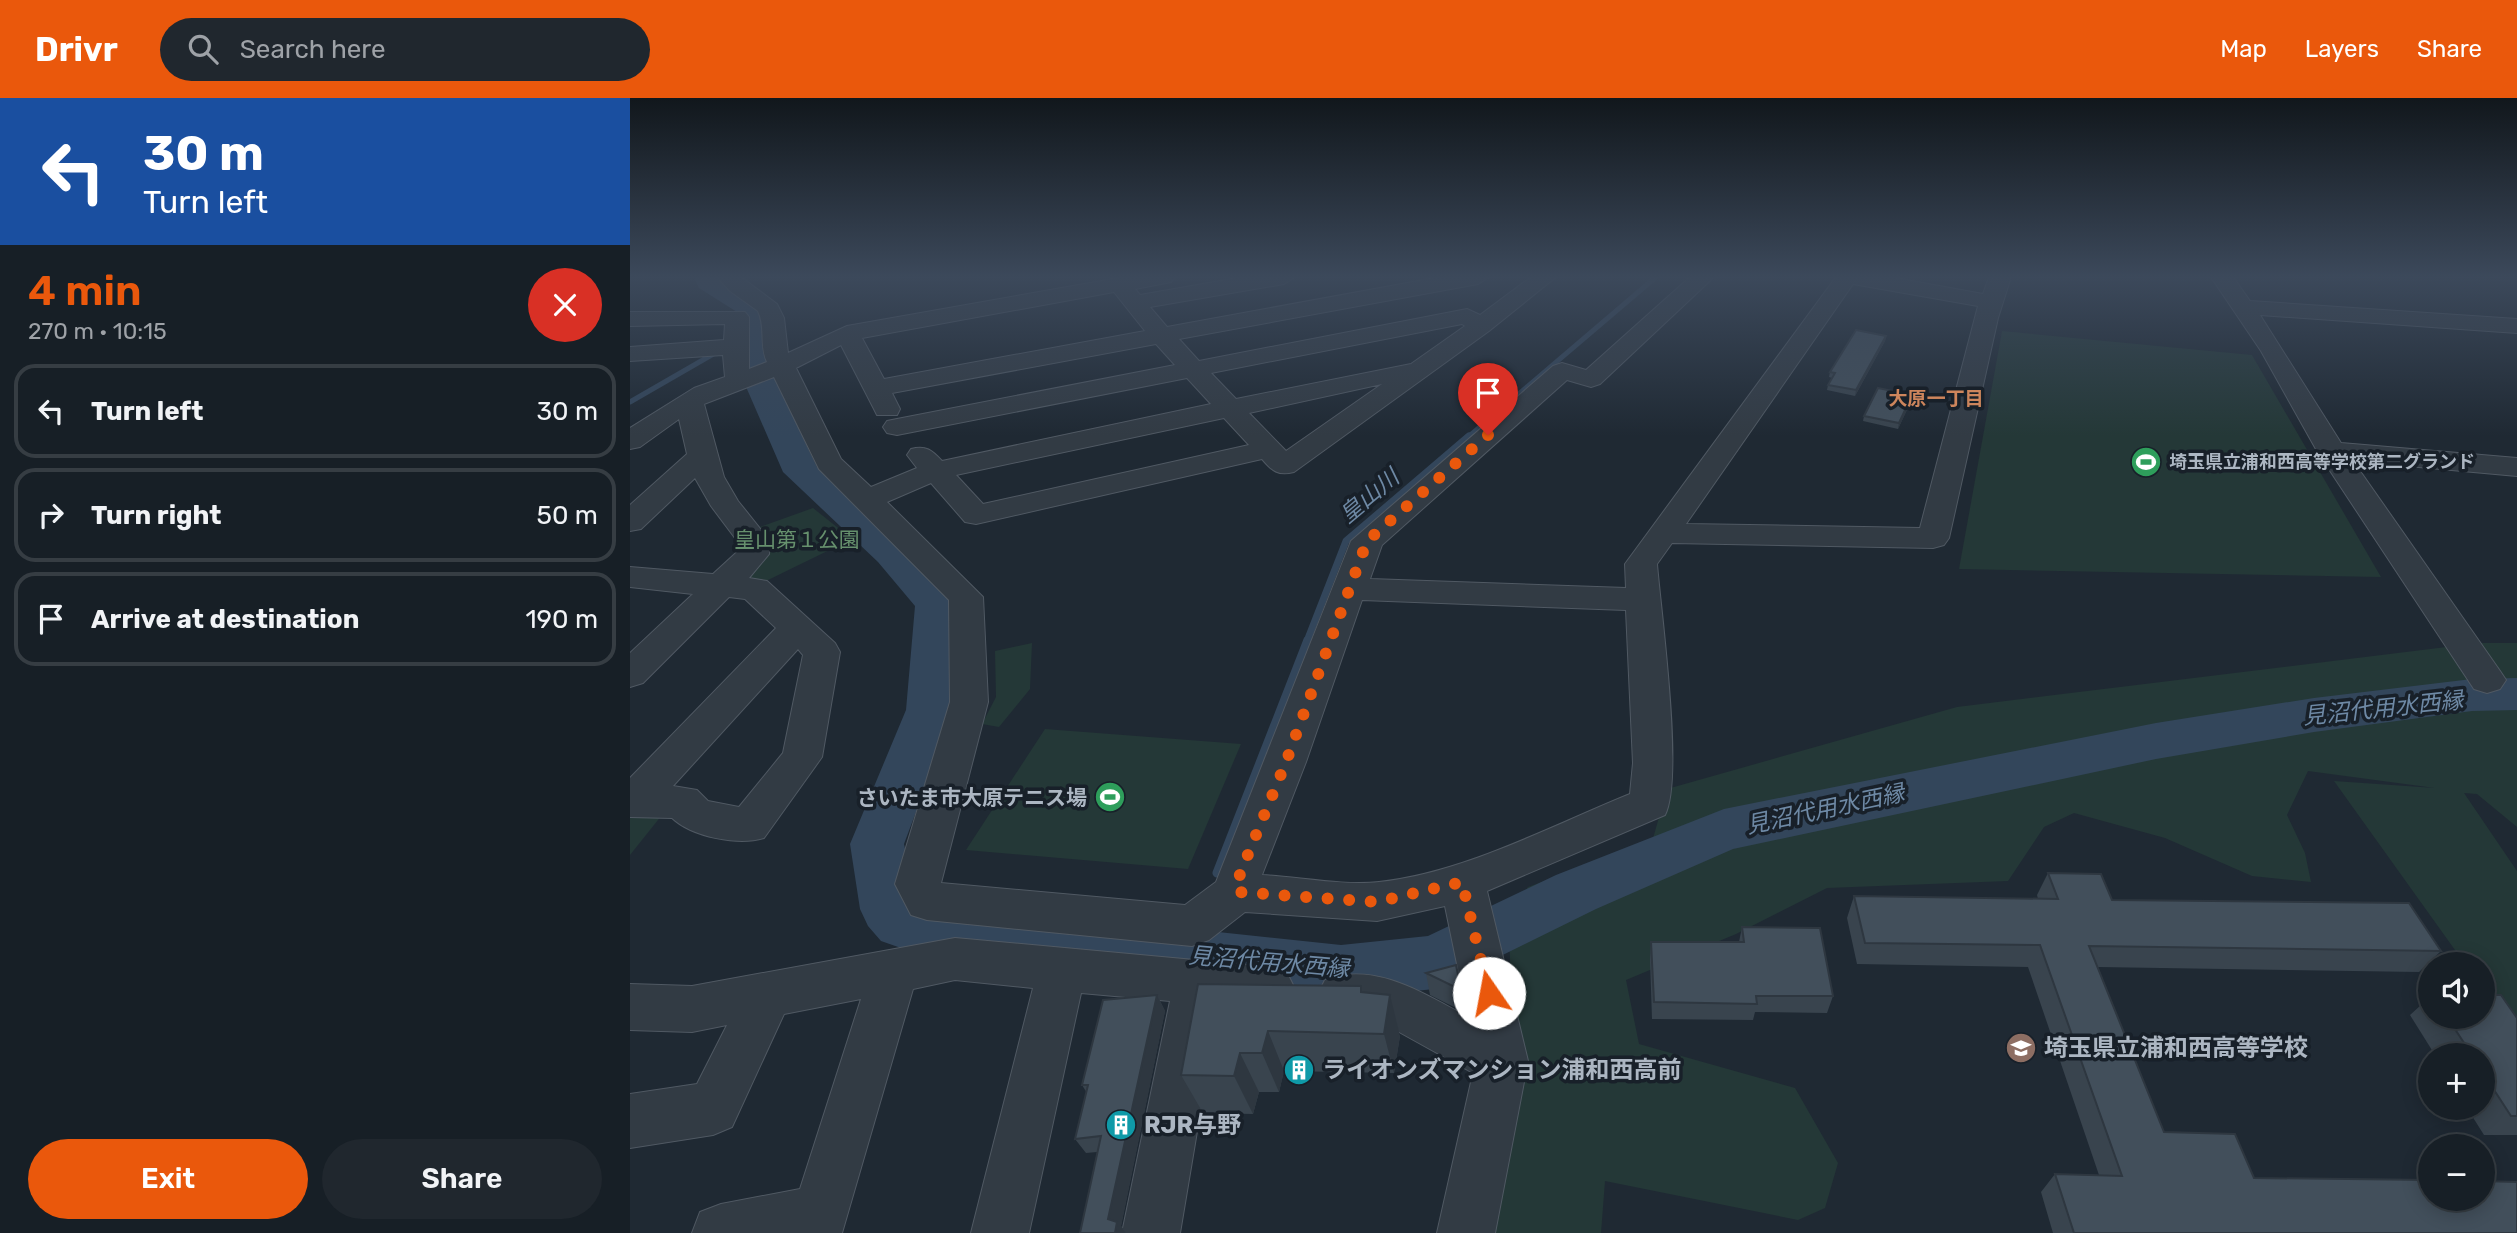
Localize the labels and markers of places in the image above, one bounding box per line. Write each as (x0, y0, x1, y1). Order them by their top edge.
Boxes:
pin (1458, 363, 1518, 435)
sports icon: 埼玉県立浦和西高等学校第二グランド (2129, 445, 2163, 479)
place label: 埼玉県立浦和西高等学校第二グランド (2169, 451, 2475, 473)
sports icon: さいたま市大原テニス場 (1093, 780, 1127, 814)
place label: さいたま市大原テニス場 (857, 785, 1087, 810)
school or university icon: 埼玉県立浦和西高等学校 (2004, 1031, 2038, 1065)
place label: 埼玉県立浦和西高等学校 (2044, 1034, 2308, 1062)
building icon: ライオンズマンション浦和西高前 (1282, 1053, 1316, 1087)
place label: ライオンズマンション浦和西高前 (1322, 1056, 1682, 1084)
building icon: RJR与野 (1104, 1108, 1138, 1142)
place label: RJR与野 (1144, 1111, 1241, 1139)

